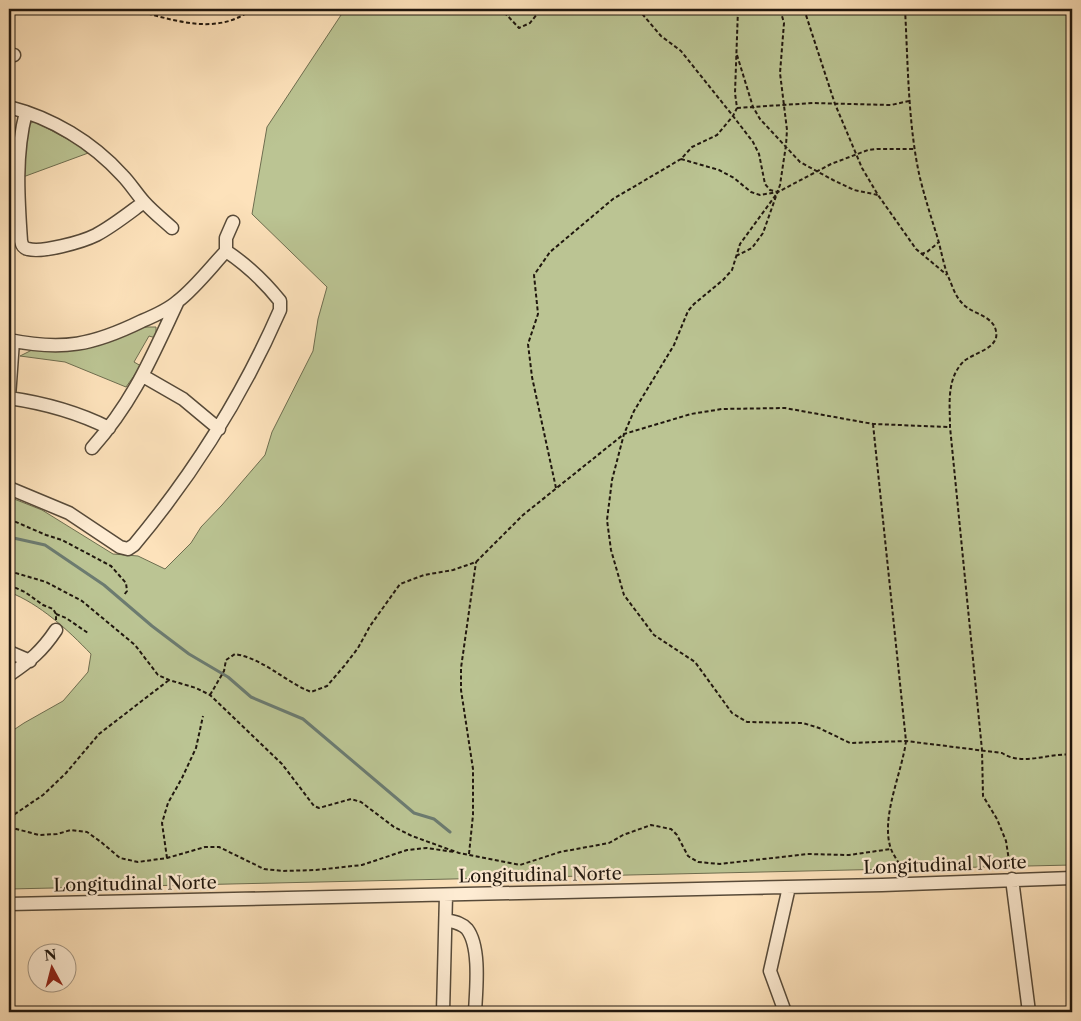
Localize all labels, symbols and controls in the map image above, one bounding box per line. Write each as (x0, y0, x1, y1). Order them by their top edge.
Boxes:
street label: Longitudinal Norte (863, 851, 1027, 879)
street label: Longitudinal Norte (458, 863, 622, 887)
street label: Longitudinal Norte (53, 872, 217, 896)
north arrow (28, 944, 78, 994)
text: N (43, 945, 58, 965)

